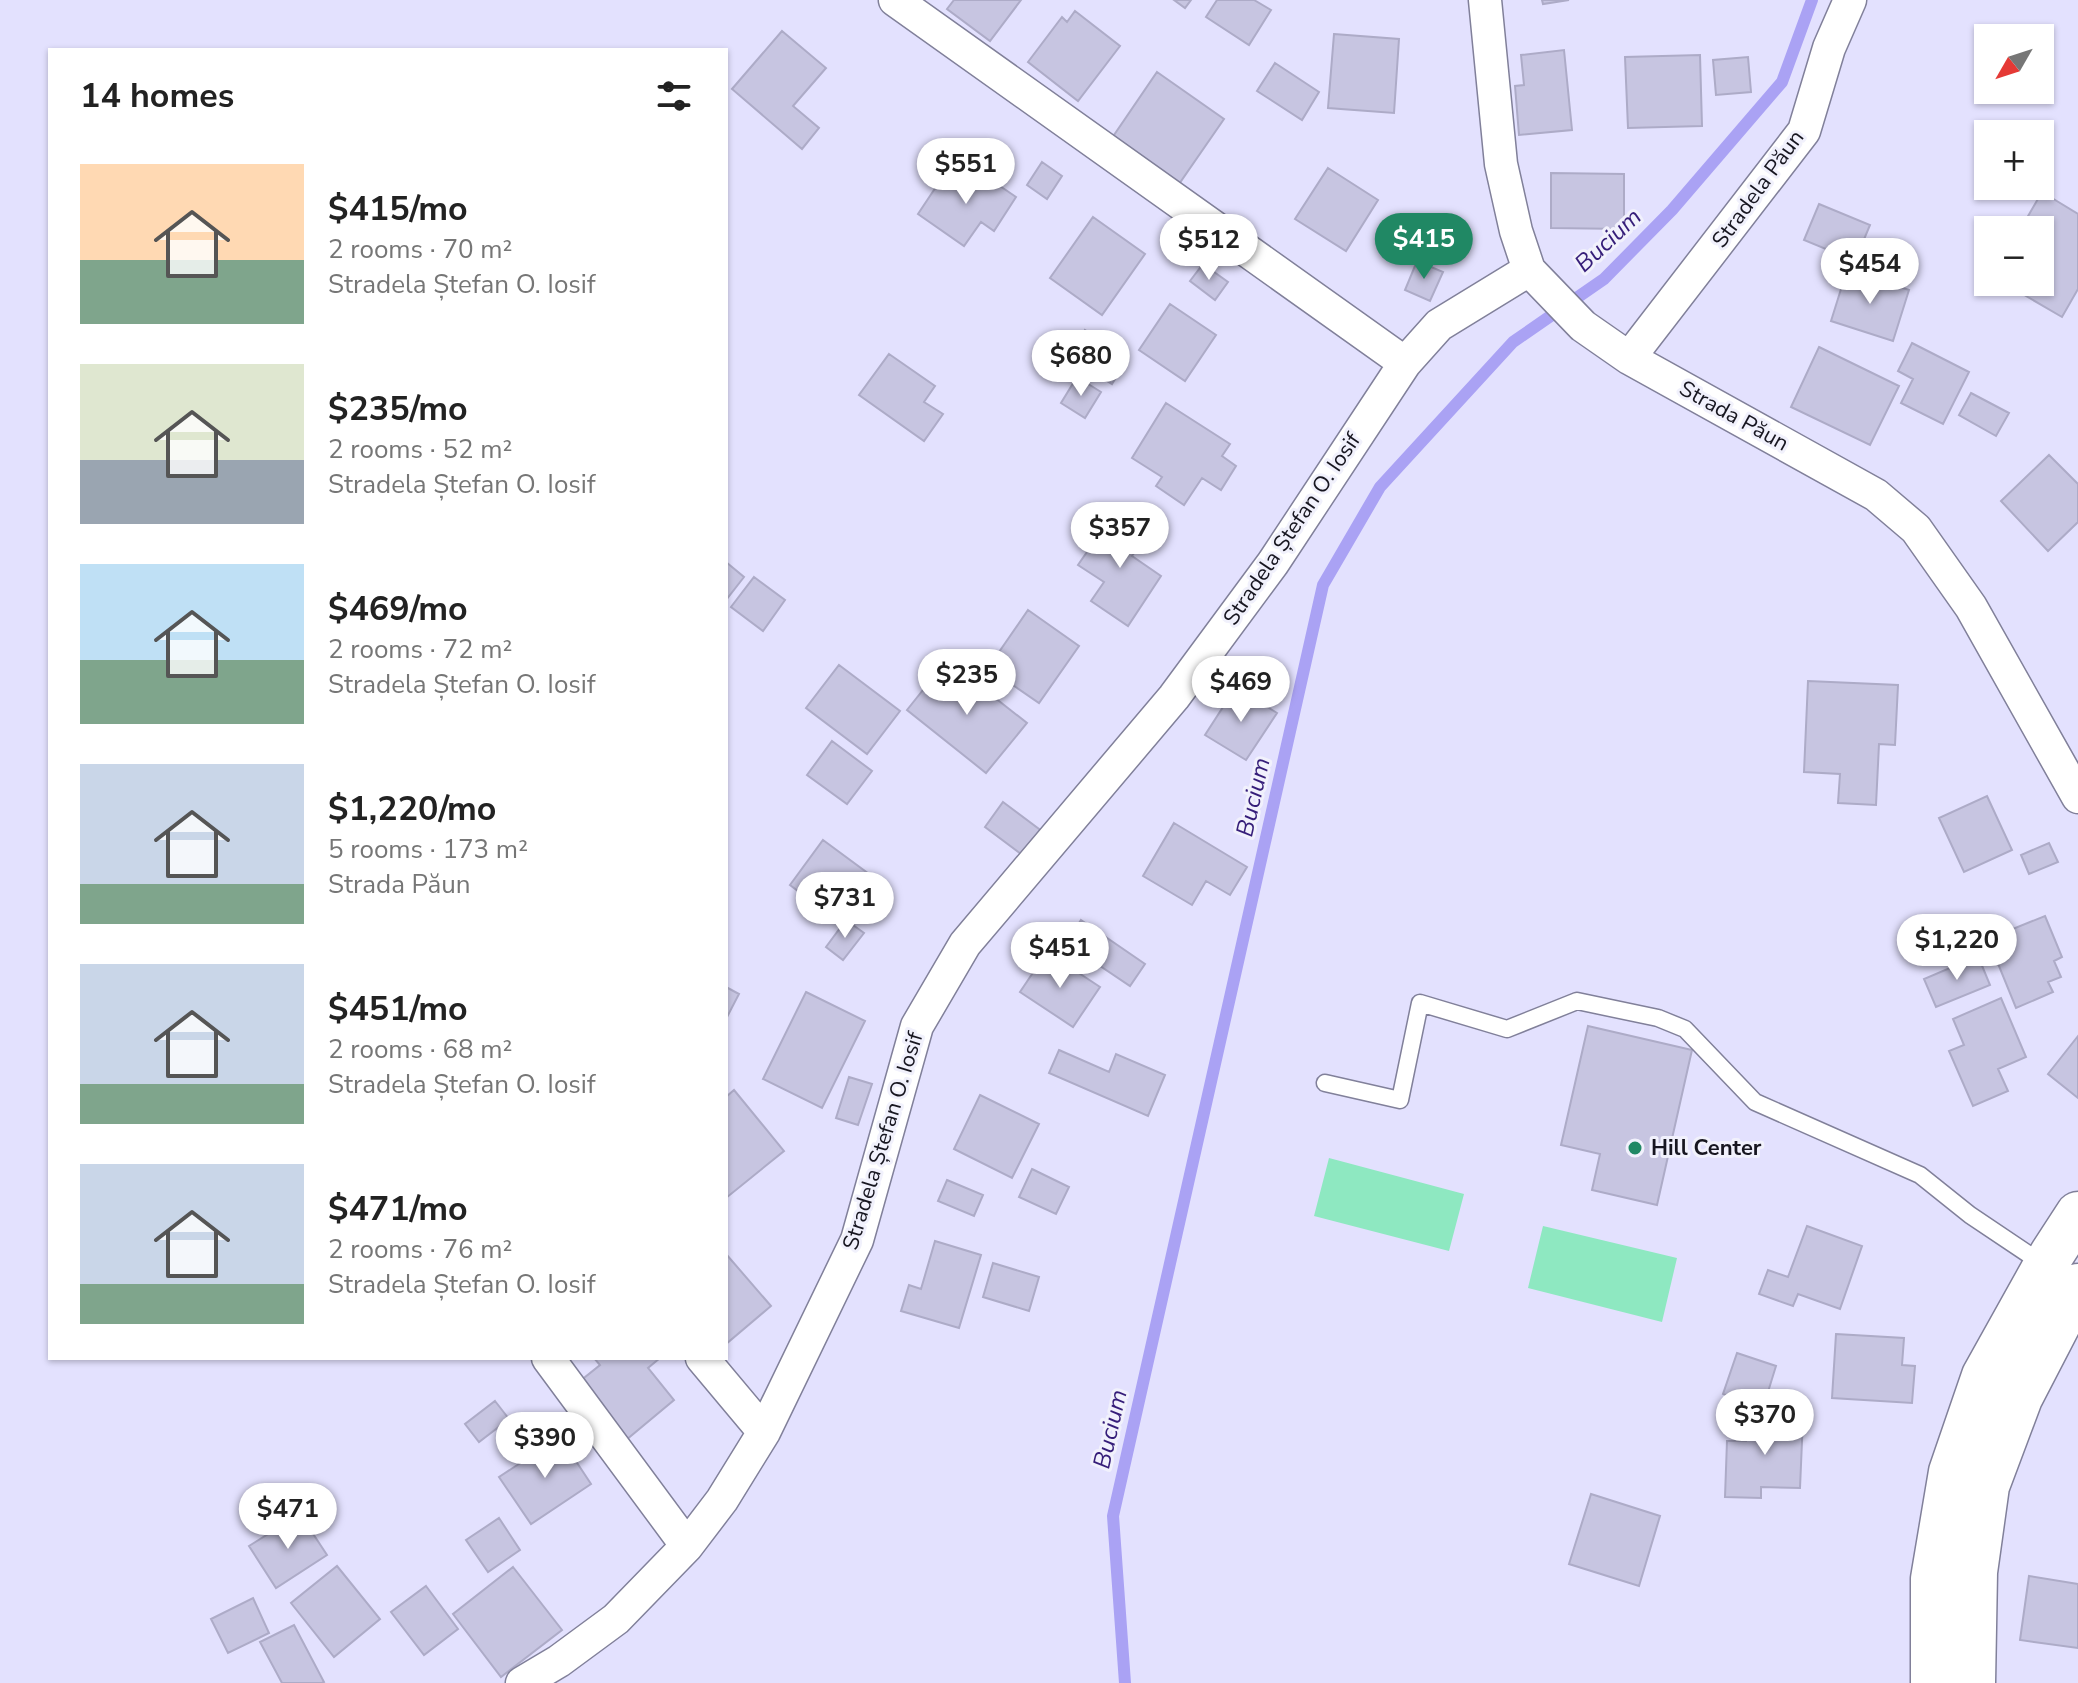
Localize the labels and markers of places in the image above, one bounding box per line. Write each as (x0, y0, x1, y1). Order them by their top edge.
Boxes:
pin: $551 (919, 138, 1013, 206)
pin: $415 (1377, 213, 1471, 281)
pin: $512 (1162, 214, 1256, 282)
pin: $454 (1823, 238, 1917, 306)
pin: $680 (1034, 330, 1128, 398)
pin: $357 (1073, 502, 1167, 570)
pin: $235 (920, 649, 1014, 717)
pin: $469 (1194, 656, 1288, 724)
pin: $731 (798, 872, 892, 940)
pin: $1,220 (1892, 914, 2022, 982)
pin: $451 (1013, 922, 1107, 990)
place label: Hill Center (1651, 1133, 1762, 1163)
marker: Hill Center (1626, 1139, 1644, 1157)
pin: $370 (1718, 1389, 1812, 1457)
pin: $390 (498, 1412, 592, 1480)
pin: $471 (241, 1483, 335, 1551)

